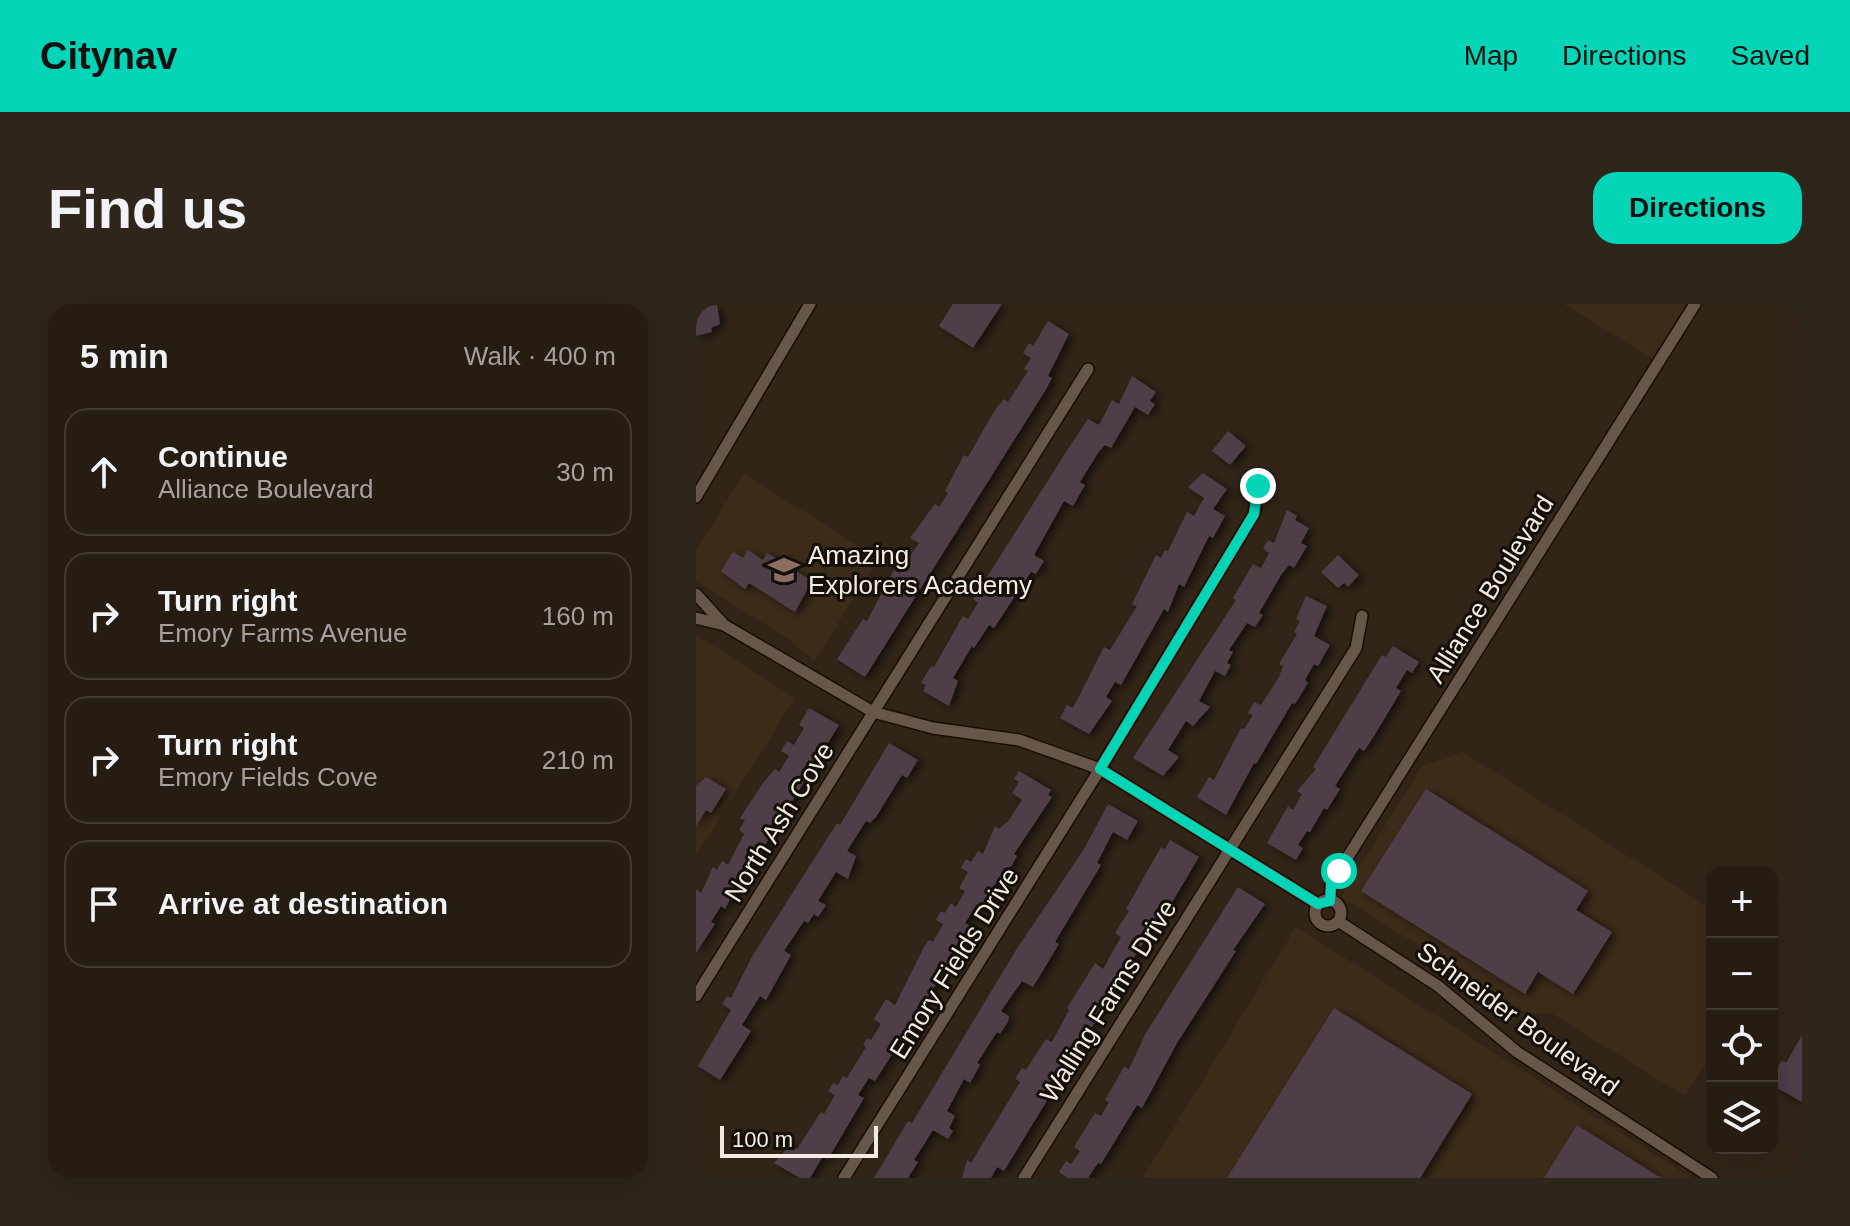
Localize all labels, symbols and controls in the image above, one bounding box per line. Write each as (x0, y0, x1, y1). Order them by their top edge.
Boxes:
text: Citynav (40, 35, 177, 77)
text: Map (1464, 40, 1518, 71)
text: Directions (1562, 40, 1687, 71)
text: Saved (1731, 40, 1810, 71)
button: Directions (1593, 172, 1802, 244)
text: Find us (48, 177, 247, 240)
text: 5 min (80, 337, 169, 375)
text: Walk · 400 m (464, 341, 616, 371)
text: Continue (158, 440, 288, 473)
icon: ahead (82, 450, 126, 494)
text: 30 m (556, 457, 614, 487)
route end (1240, 468, 1276, 504)
text: Alliance Boulevard (158, 474, 373, 504)
street label: Alliance Boulevard (1420, 490, 1560, 688)
place label: Amazing Explorers Academy (808, 540, 1032, 600)
school or university icon: Amazing Explorers Academy (767, 553, 801, 587)
text: Turn right (158, 584, 297, 617)
icon: right (82, 594, 126, 638)
text: 160 m (542, 601, 614, 631)
text: Emory Farms Avenue (158, 618, 408, 648)
text: Turn right (158, 728, 297, 761)
street label: North Ash Cove (718, 737, 840, 907)
icon: right (82, 738, 126, 782)
text: 210 m (542, 745, 614, 775)
text: Emory Fields Cove (158, 762, 378, 792)
route start (1321, 853, 1357, 889)
street label: Emory Fields Drive (883, 862, 1025, 1064)
map controls (1706, 866, 1778, 1154)
button: + (1706, 866, 1778, 938)
icon: arrive (82, 882, 126, 926)
text: Arrive at destination (158, 887, 448, 920)
street label: Walling Farms Drive (1034, 894, 1182, 1108)
street label: Schneider Boulevard (1412, 936, 1624, 1102)
button: − (1706, 938, 1778, 1010)
button: locate (1706, 1010, 1778, 1082)
button: layers (1706, 1082, 1778, 1154)
scale bar (720, 1122, 878, 1158)
text: 100 m (732, 1127, 793, 1152)

